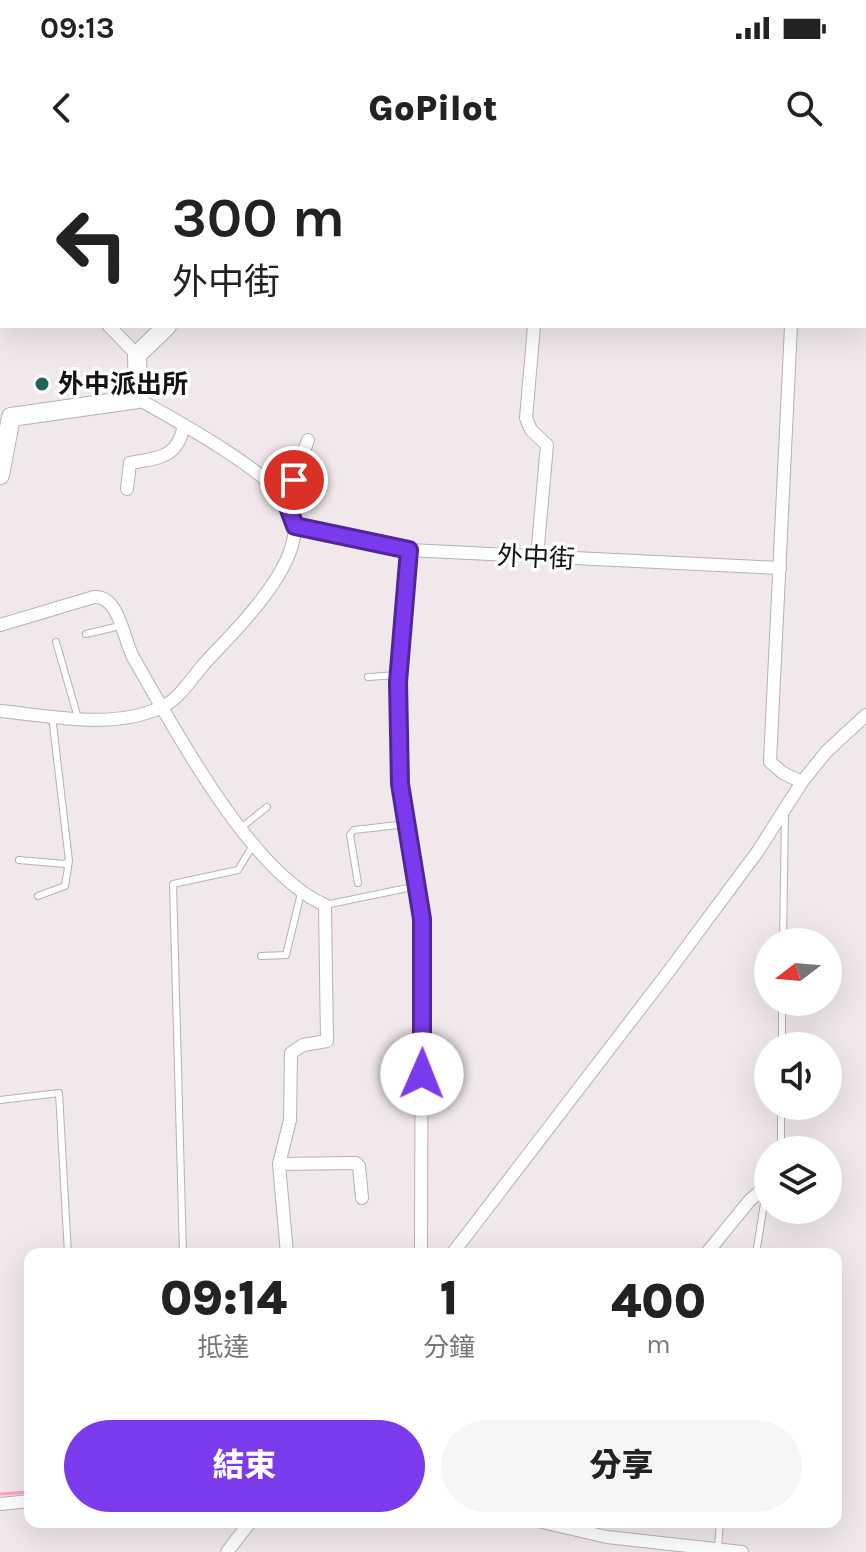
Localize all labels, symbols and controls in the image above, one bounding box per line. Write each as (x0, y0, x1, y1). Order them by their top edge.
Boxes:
text: 09:13 (40, 10, 115, 46)
icon: back (40, 86, 84, 130)
icon: search (782, 86, 826, 130)
text: GoPilot (368, 87, 498, 129)
text: 300 m (172, 185, 345, 250)
icon: left (40, 192, 144, 296)
text: 外中街 (172, 261, 280, 303)
place label: 外中派出所 (58, 369, 188, 400)
marker: 外中派出所 (33, 375, 51, 393)
pin (260, 446, 328, 514)
icon: arrive (272, 458, 316, 502)
street label: 外中街 (496, 540, 576, 575)
north arrow (754, 928, 842, 1016)
map controls (754, 928, 842, 1224)
position arrow (380, 1032, 464, 1116)
button: sound (754, 1032, 842, 1120)
button: layers (754, 1136, 842, 1224)
text: 09:14 (160, 1270, 287, 1326)
text: 1 (440, 1270, 458, 1326)
text: 400 (611, 1273, 706, 1329)
text: m (646, 1329, 671, 1360)
text: 抵達 (197, 1332, 249, 1363)
text: 分鐘 (423, 1332, 475, 1363)
button: 結束 (64, 1420, 425, 1512)
button: 分享 (441, 1420, 802, 1512)

